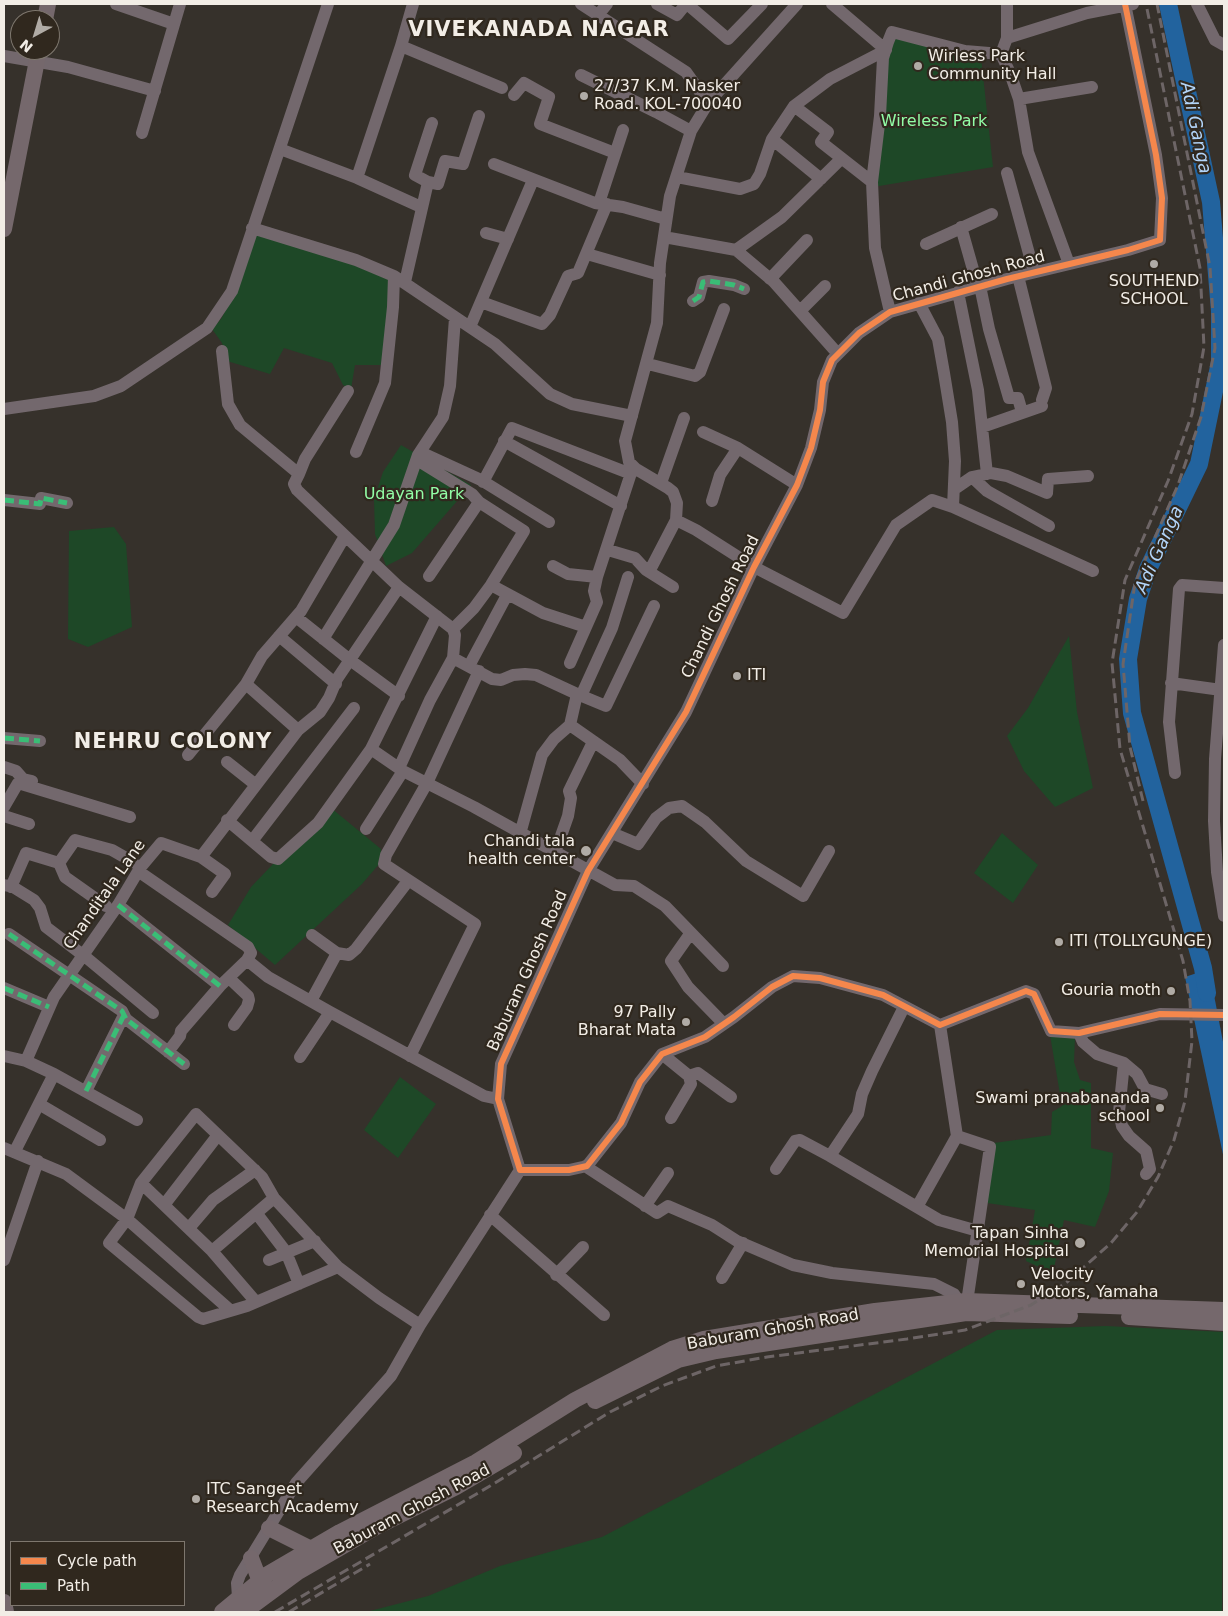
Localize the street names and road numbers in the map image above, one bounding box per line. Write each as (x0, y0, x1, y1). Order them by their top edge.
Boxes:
street label: Chandi Ghosh Road (891, 247, 1047, 307)
street label: Chandi Ghosh Road (678, 532, 764, 682)
street label: Chanditala Lane (60, 836, 150, 954)
street label: Baburam Ghosh Road (484, 888, 572, 1054)
street label: Baburam Ghosh Road (686, 1305, 860, 1355)
street label: Baburam Ghosh Road (331, 1461, 493, 1559)

